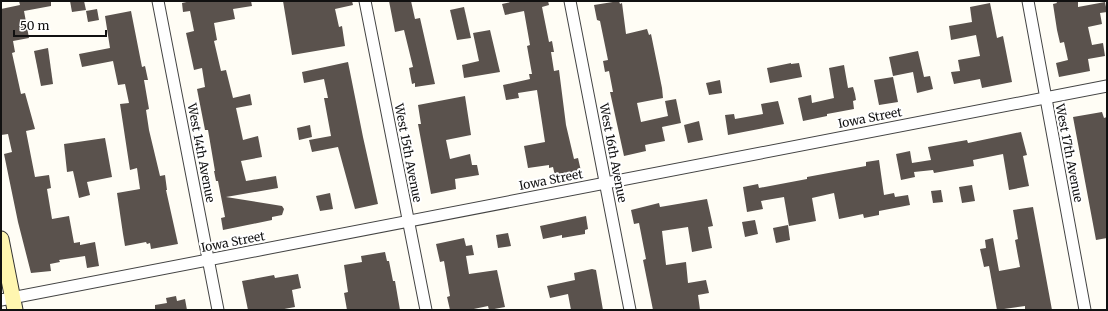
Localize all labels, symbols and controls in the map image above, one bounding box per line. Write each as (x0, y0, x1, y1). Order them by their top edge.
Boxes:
scale bar (14, 12, 106, 38)
text: 50 m (20, 18, 49, 33)
street label: West 14th Avenue (184, 101, 218, 204)
street label: West 15th Avenue (391, 101, 425, 204)
street label: West 16th Avenue (596, 101, 630, 204)
street label: West 17th Avenue (1052, 101, 1086, 203)
street label: Iowa Street (837, 104, 903, 131)
street label: Iowa Street (518, 166, 584, 193)
street label: Iowa Street (200, 228, 266, 255)

